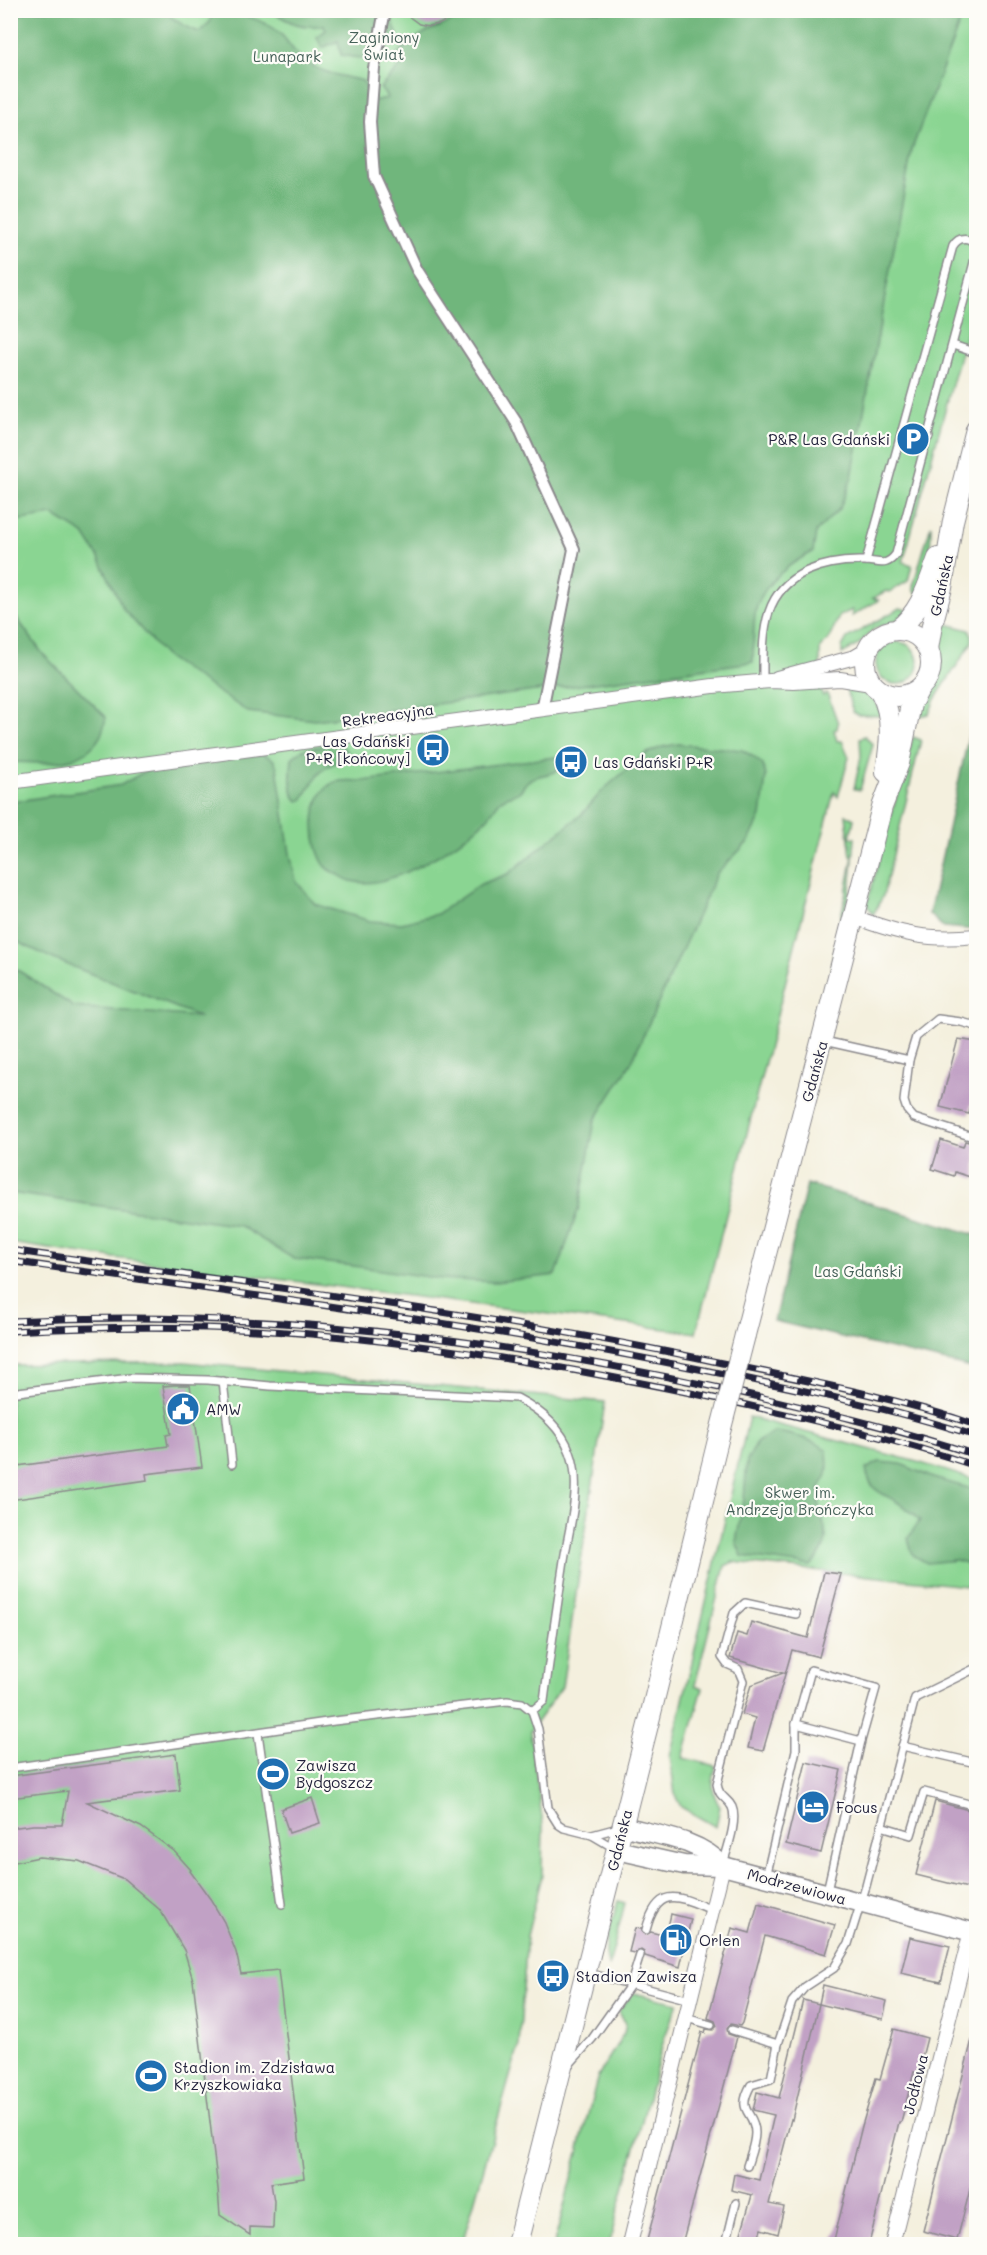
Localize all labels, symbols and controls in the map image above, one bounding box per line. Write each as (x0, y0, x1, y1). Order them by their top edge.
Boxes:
park label: Zaginiony Świat (349, 27, 419, 64)
park label: Lunapark (253, 46, 321, 66)
parking icon: P&R Las Gdański (895, 421, 931, 457)
place label: P&R Las Gdański (768, 429, 890, 449)
street label: Gdańska (925, 552, 957, 618)
street label: Rekreacyjna (341, 699, 435, 731)
place label: Las Gdański P+R [końcowy] (306, 731, 410, 768)
bus stop icon: Las Gdański P+R [końcowy] (415, 732, 451, 768)
bus stop icon: Las Gdański P+R (553, 744, 589, 780)
place label: Las Gdański P+R (594, 752, 713, 772)
street label: Gdańska (796, 1038, 832, 1104)
park label: Las Gdański (814, 1261, 902, 1281)
public building icon: AMW (165, 1391, 201, 1427)
place label: AMW (206, 1399, 242, 1419)
park label: Skwer im. Andrzeja Brończyka (726, 1482, 874, 1519)
place label: Zawisza Bydgoszcz (296, 1755, 373, 1792)
sports icon: Zawisza Bydgoszcz (255, 1756, 291, 1792)
hotel icon: Focus (795, 1789, 831, 1825)
place label: Focus (836, 1797, 878, 1817)
street label: Gdańska (602, 1807, 636, 1873)
street label: Modrzewiowa (745, 1863, 849, 1909)
fuel station icon: Orlen (658, 1922, 694, 1958)
place label: Orlen (699, 1930, 740, 1950)
bus stop icon: Stadion Zawisza (535, 1958, 571, 1994)
place label: Stadion Zawisza (576, 1966, 697, 1986)
street label: Jodłowa (898, 2052, 932, 2116)
place label: Stadion im. Zdzisława Krzyszkowiaka (174, 2057, 335, 2094)
sports icon: Stadion im. Zdzisława Krzyszkowiaka (133, 2058, 169, 2094)

